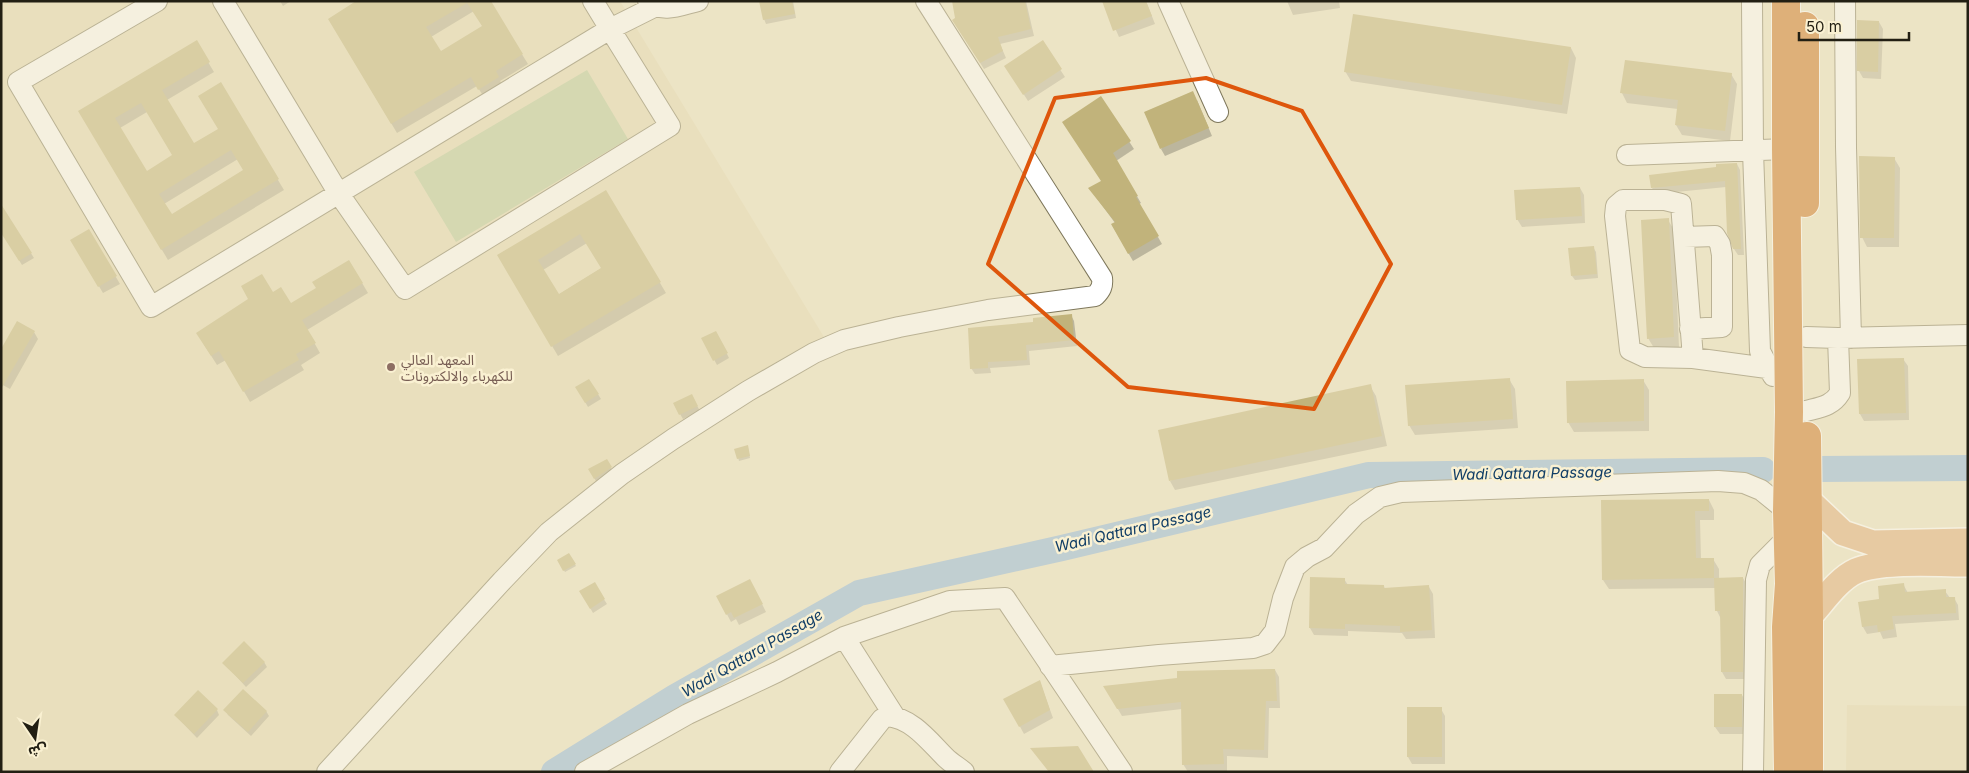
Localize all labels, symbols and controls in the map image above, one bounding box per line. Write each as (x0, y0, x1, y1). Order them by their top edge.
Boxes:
scale bar (1799, 10, 1909, 42)
text: 50 m (1806, 17, 1842, 36)
place label: المعهد العالي للكهرباء والالكترونات (401, 351, 513, 385)
marker: المعهد العالي للكهرباء والالكترونات (385, 361, 397, 373)
water label: Wadi Qattara Passage (1452, 462, 1612, 484)
water label: Wadi Qattara Passage (1053, 502, 1213, 556)
water label: Wadi Qattara Passage (678, 605, 826, 701)
north arrow (10, 713, 60, 763)
text: ش (27, 741, 49, 762)

